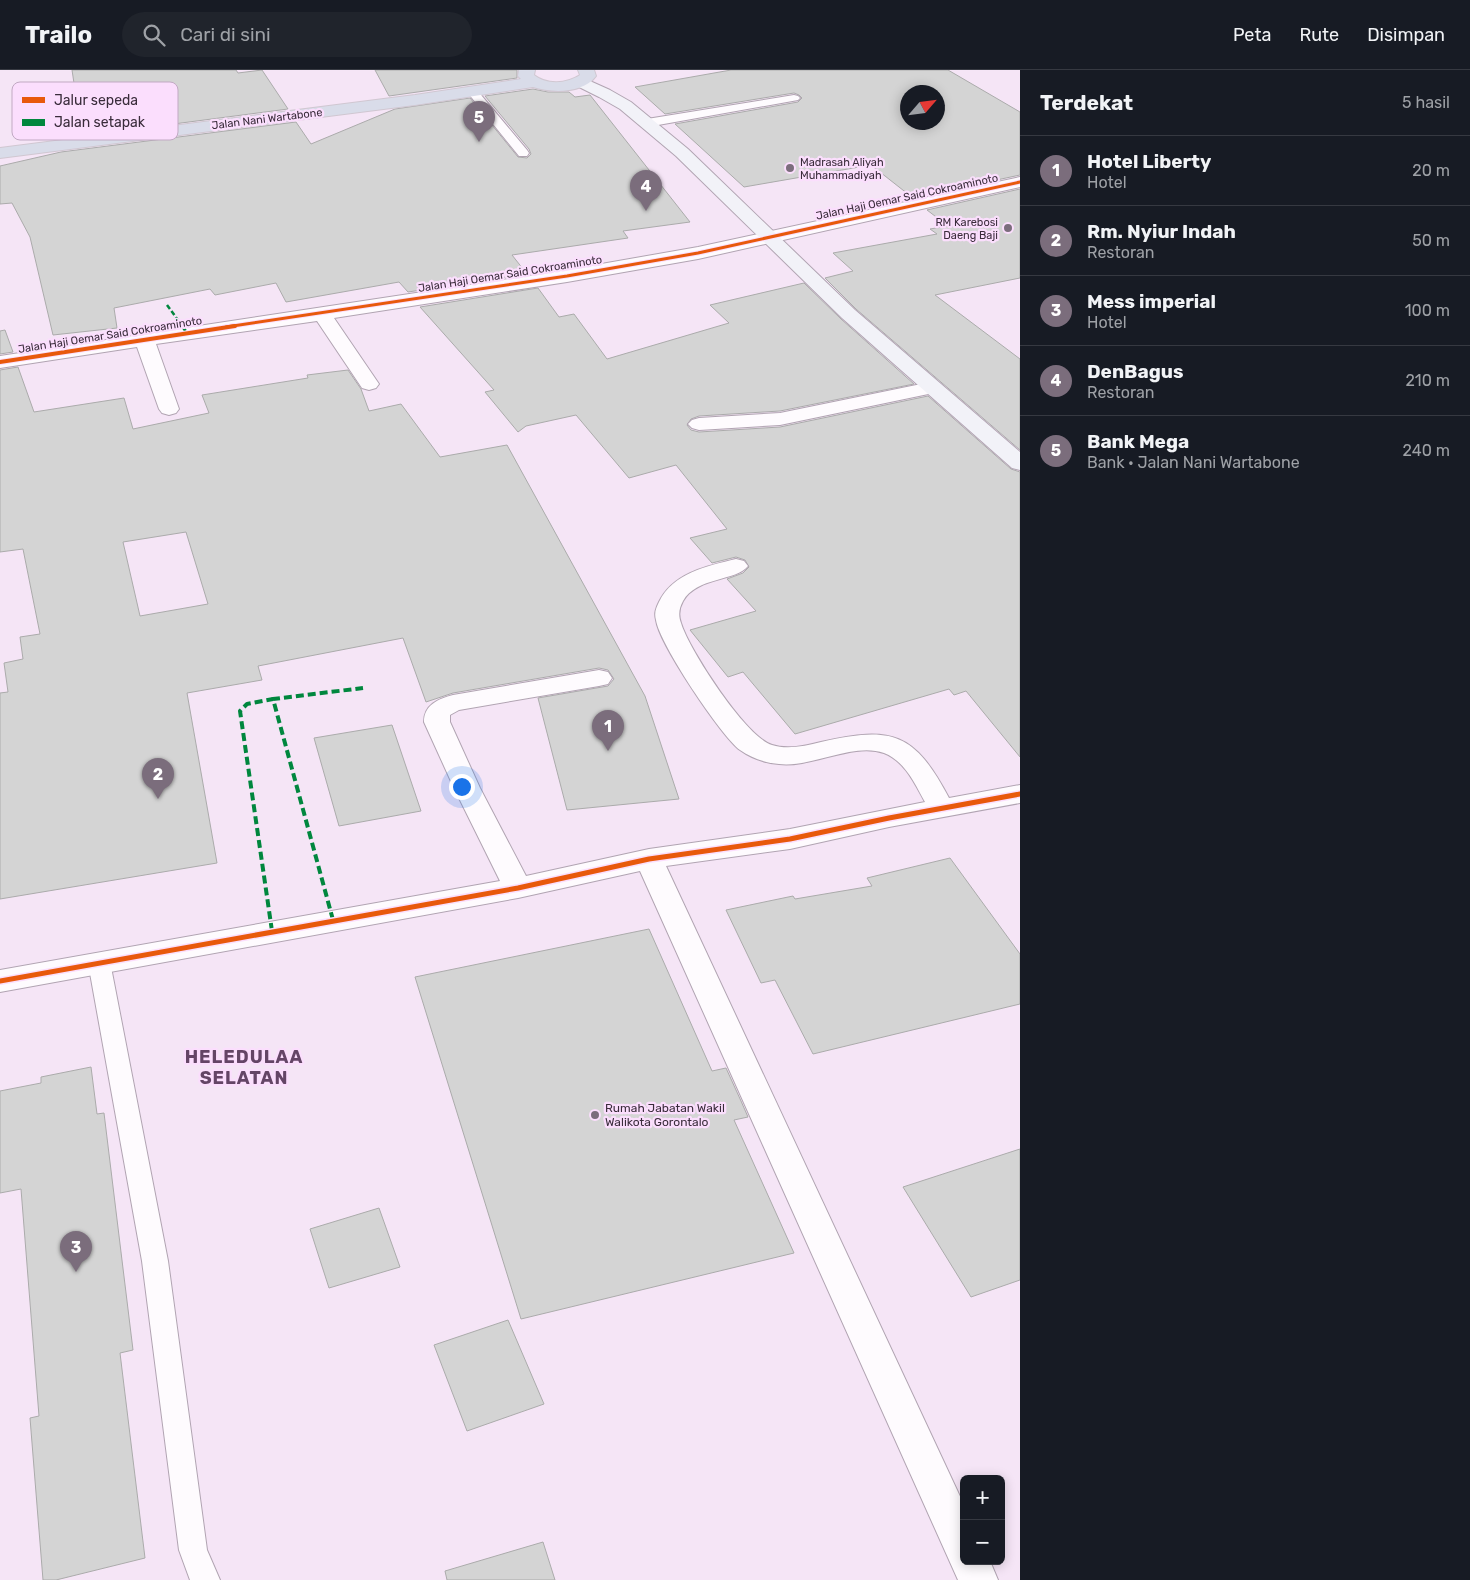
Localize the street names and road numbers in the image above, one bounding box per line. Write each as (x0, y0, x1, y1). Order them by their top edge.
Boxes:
street label: Jalan Nani Wartabone (211, 106, 323, 132)
street label: Jalan Haji Oemar Said Cokroaminoto (815, 171, 999, 223)
street label: Jalan Haji Oemar Said Cokroaminoto (417, 253, 603, 295)
street label: Jalan Haji Oemar Said Cokroaminoto (17, 314, 203, 356)

